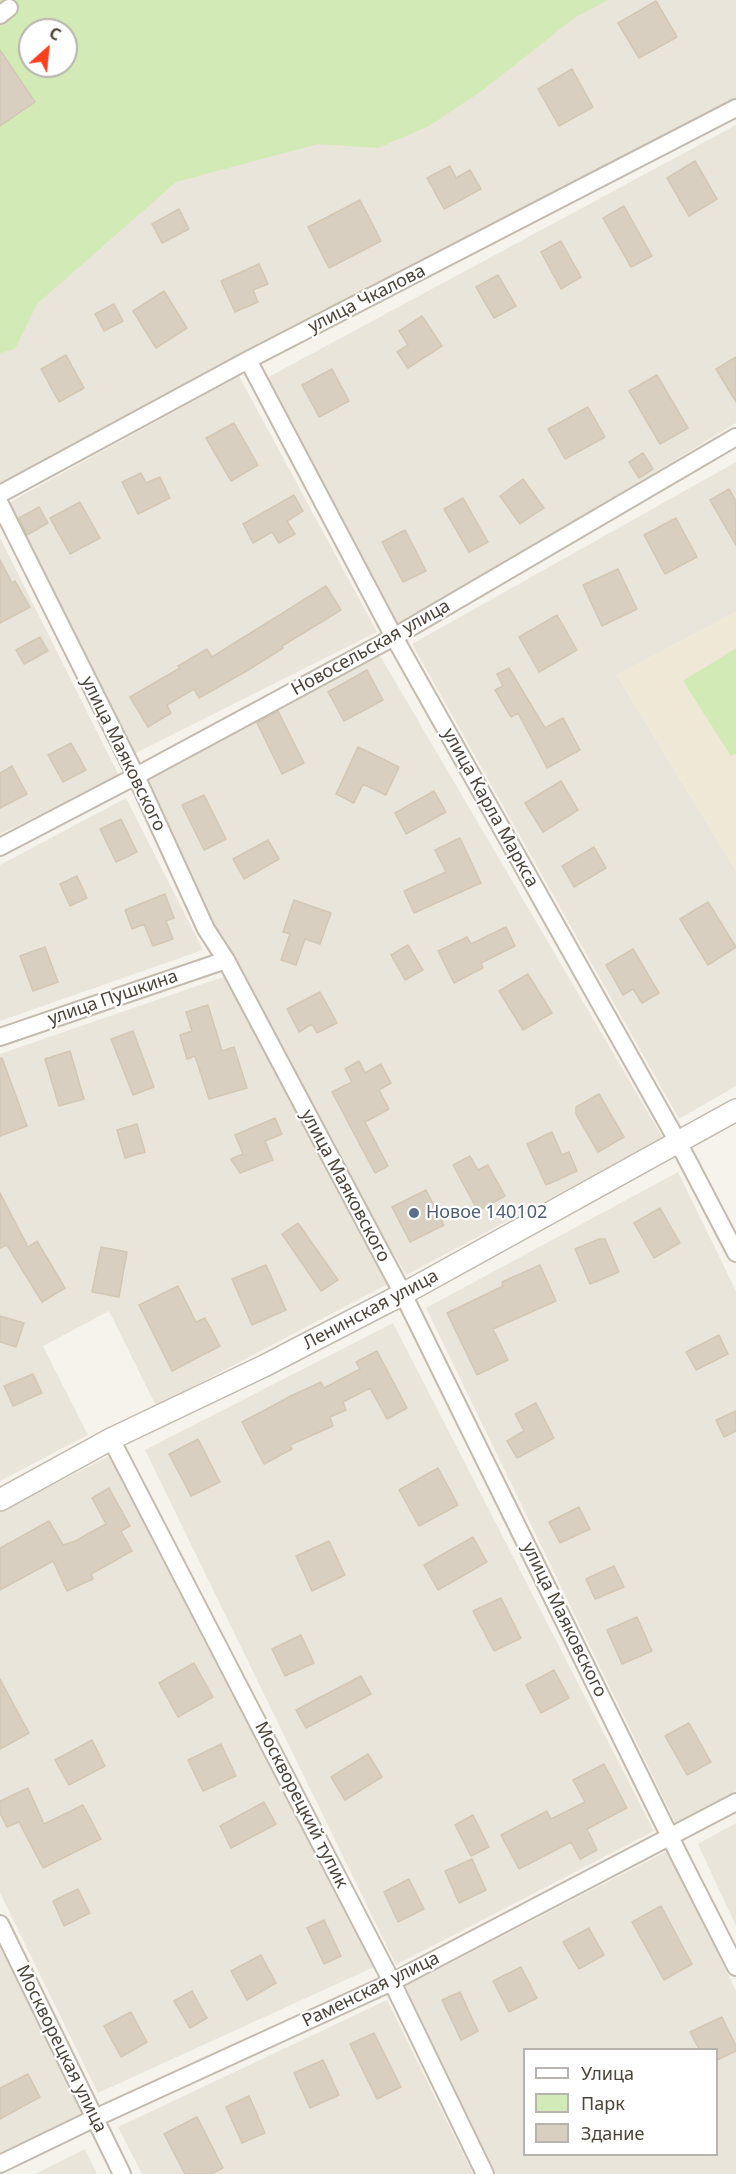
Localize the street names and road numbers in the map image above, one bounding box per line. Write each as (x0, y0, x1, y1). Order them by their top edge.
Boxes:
street label: улица Чкалова (305, 260, 429, 338)
street label: Новосельская улица (288, 595, 454, 701)
street label: улица Маяковского (76, 673, 170, 835)
street label: улица Карла Маркса (437, 725, 543, 891)
street label: улица Пушкина (45, 966, 181, 1030)
street label: улица Маяковского (296, 1106, 394, 1266)
street label: Ленинская улица (300, 1265, 442, 1355)
street label: улица Маяковского (517, 1539, 611, 1701)
street label: Москворецкий тупик (250, 1718, 352, 1892)
street label: Раменская улица (299, 1948, 443, 2032)
street label: Москворецкая улица (11, 1962, 111, 2136)

